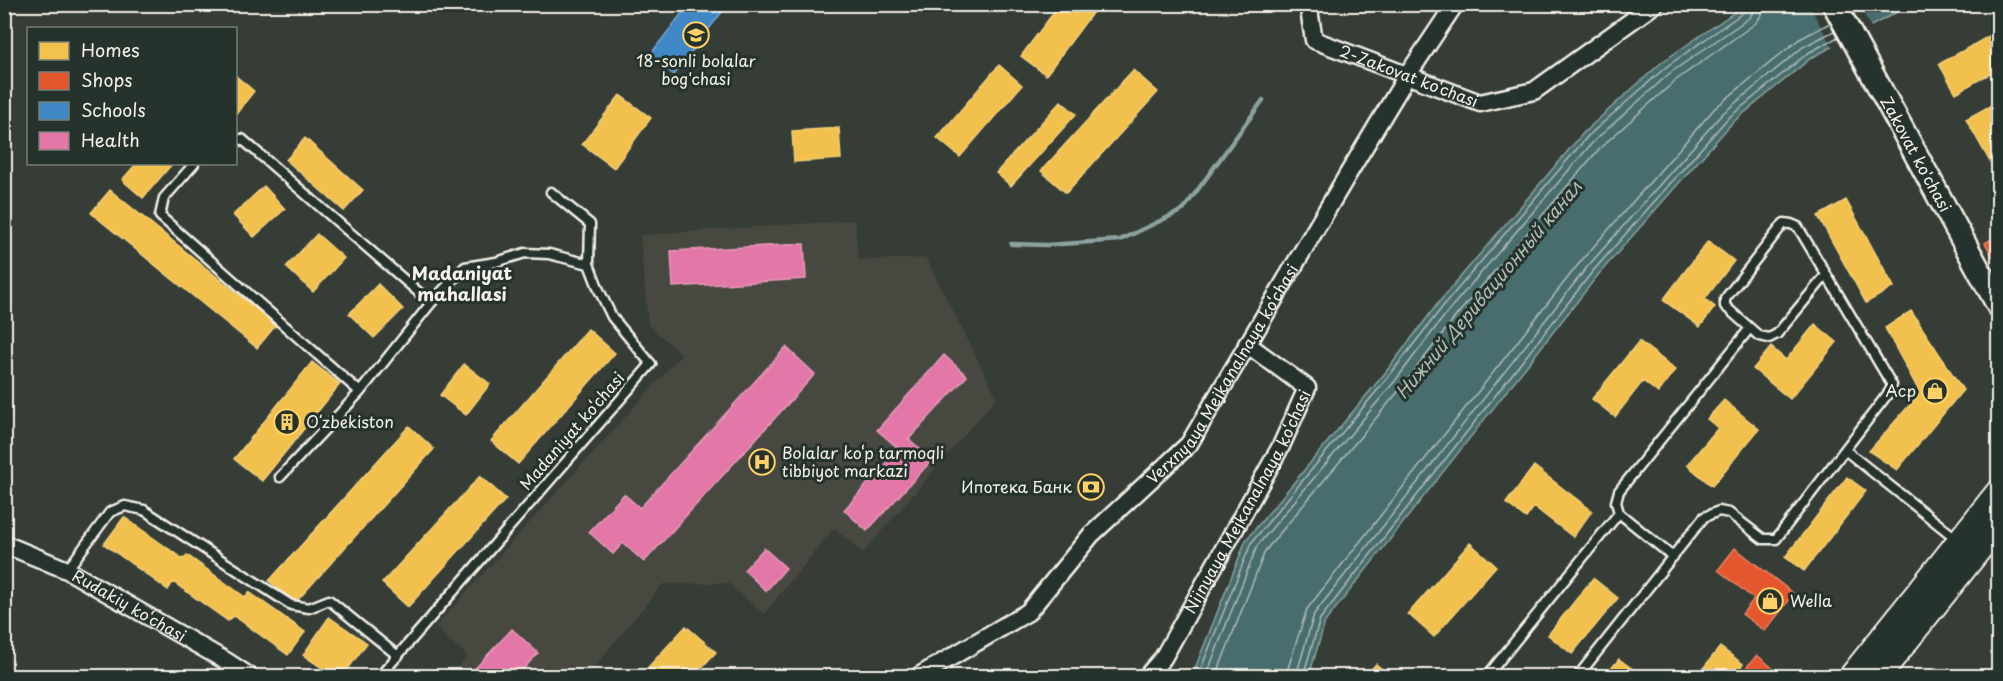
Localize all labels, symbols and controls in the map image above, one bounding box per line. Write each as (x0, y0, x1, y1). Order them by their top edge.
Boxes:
school or university icon: 18-sonli bolalar bog'chasi (681, 20, 711, 50)
legend (27, 27, 237, 165)
text: Homes (81, 36, 139, 63)
street label: 2-Zakovat ko‘chasi (1336, 38, 1482, 112)
place label: 18-sonli bolalar bog'chasi (636, 48, 756, 90)
text: Shops (81, 66, 132, 93)
street label: Zakovat ko'chasi (1875, 91, 1958, 216)
text: Schools (81, 96, 146, 123)
text: Health (81, 126, 140, 153)
water label: Нижний Деривационный канал (1388, 174, 1588, 404)
district label: Madaniyat mahallasi (412, 259, 513, 307)
street label: Verxnyaya Mejkanalnaya ko‘chasi (1140, 259, 1303, 489)
street label: Madaniyat ko‘chasi (513, 366, 629, 495)
shop icon: Аср (1920, 376, 1950, 406)
place label: Аср (1886, 378, 1916, 402)
street label: Nijnyaya Mejkanalnaya ko‘chasi (1177, 385, 1316, 617)
building icon: Oʻzbekiston (272, 407, 302, 437)
place label: Oʻzbekiston (306, 409, 394, 433)
place label: Bolalar ko‘p tarmoqli tibbiyot markazi (782, 440, 944, 482)
hospital icon: Bolalar ko‘p tarmoqli tibbiyot markazi (747, 447, 777, 477)
bank icon: Ипотека Банк (1076, 472, 1106, 502)
place label: Ипотека Банк (961, 474, 1072, 498)
street label: Rudakiy ko‘chasi (68, 563, 191, 647)
shop icon: Wella (1755, 586, 1785, 616)
place label: Wella (1790, 588, 1832, 612)

